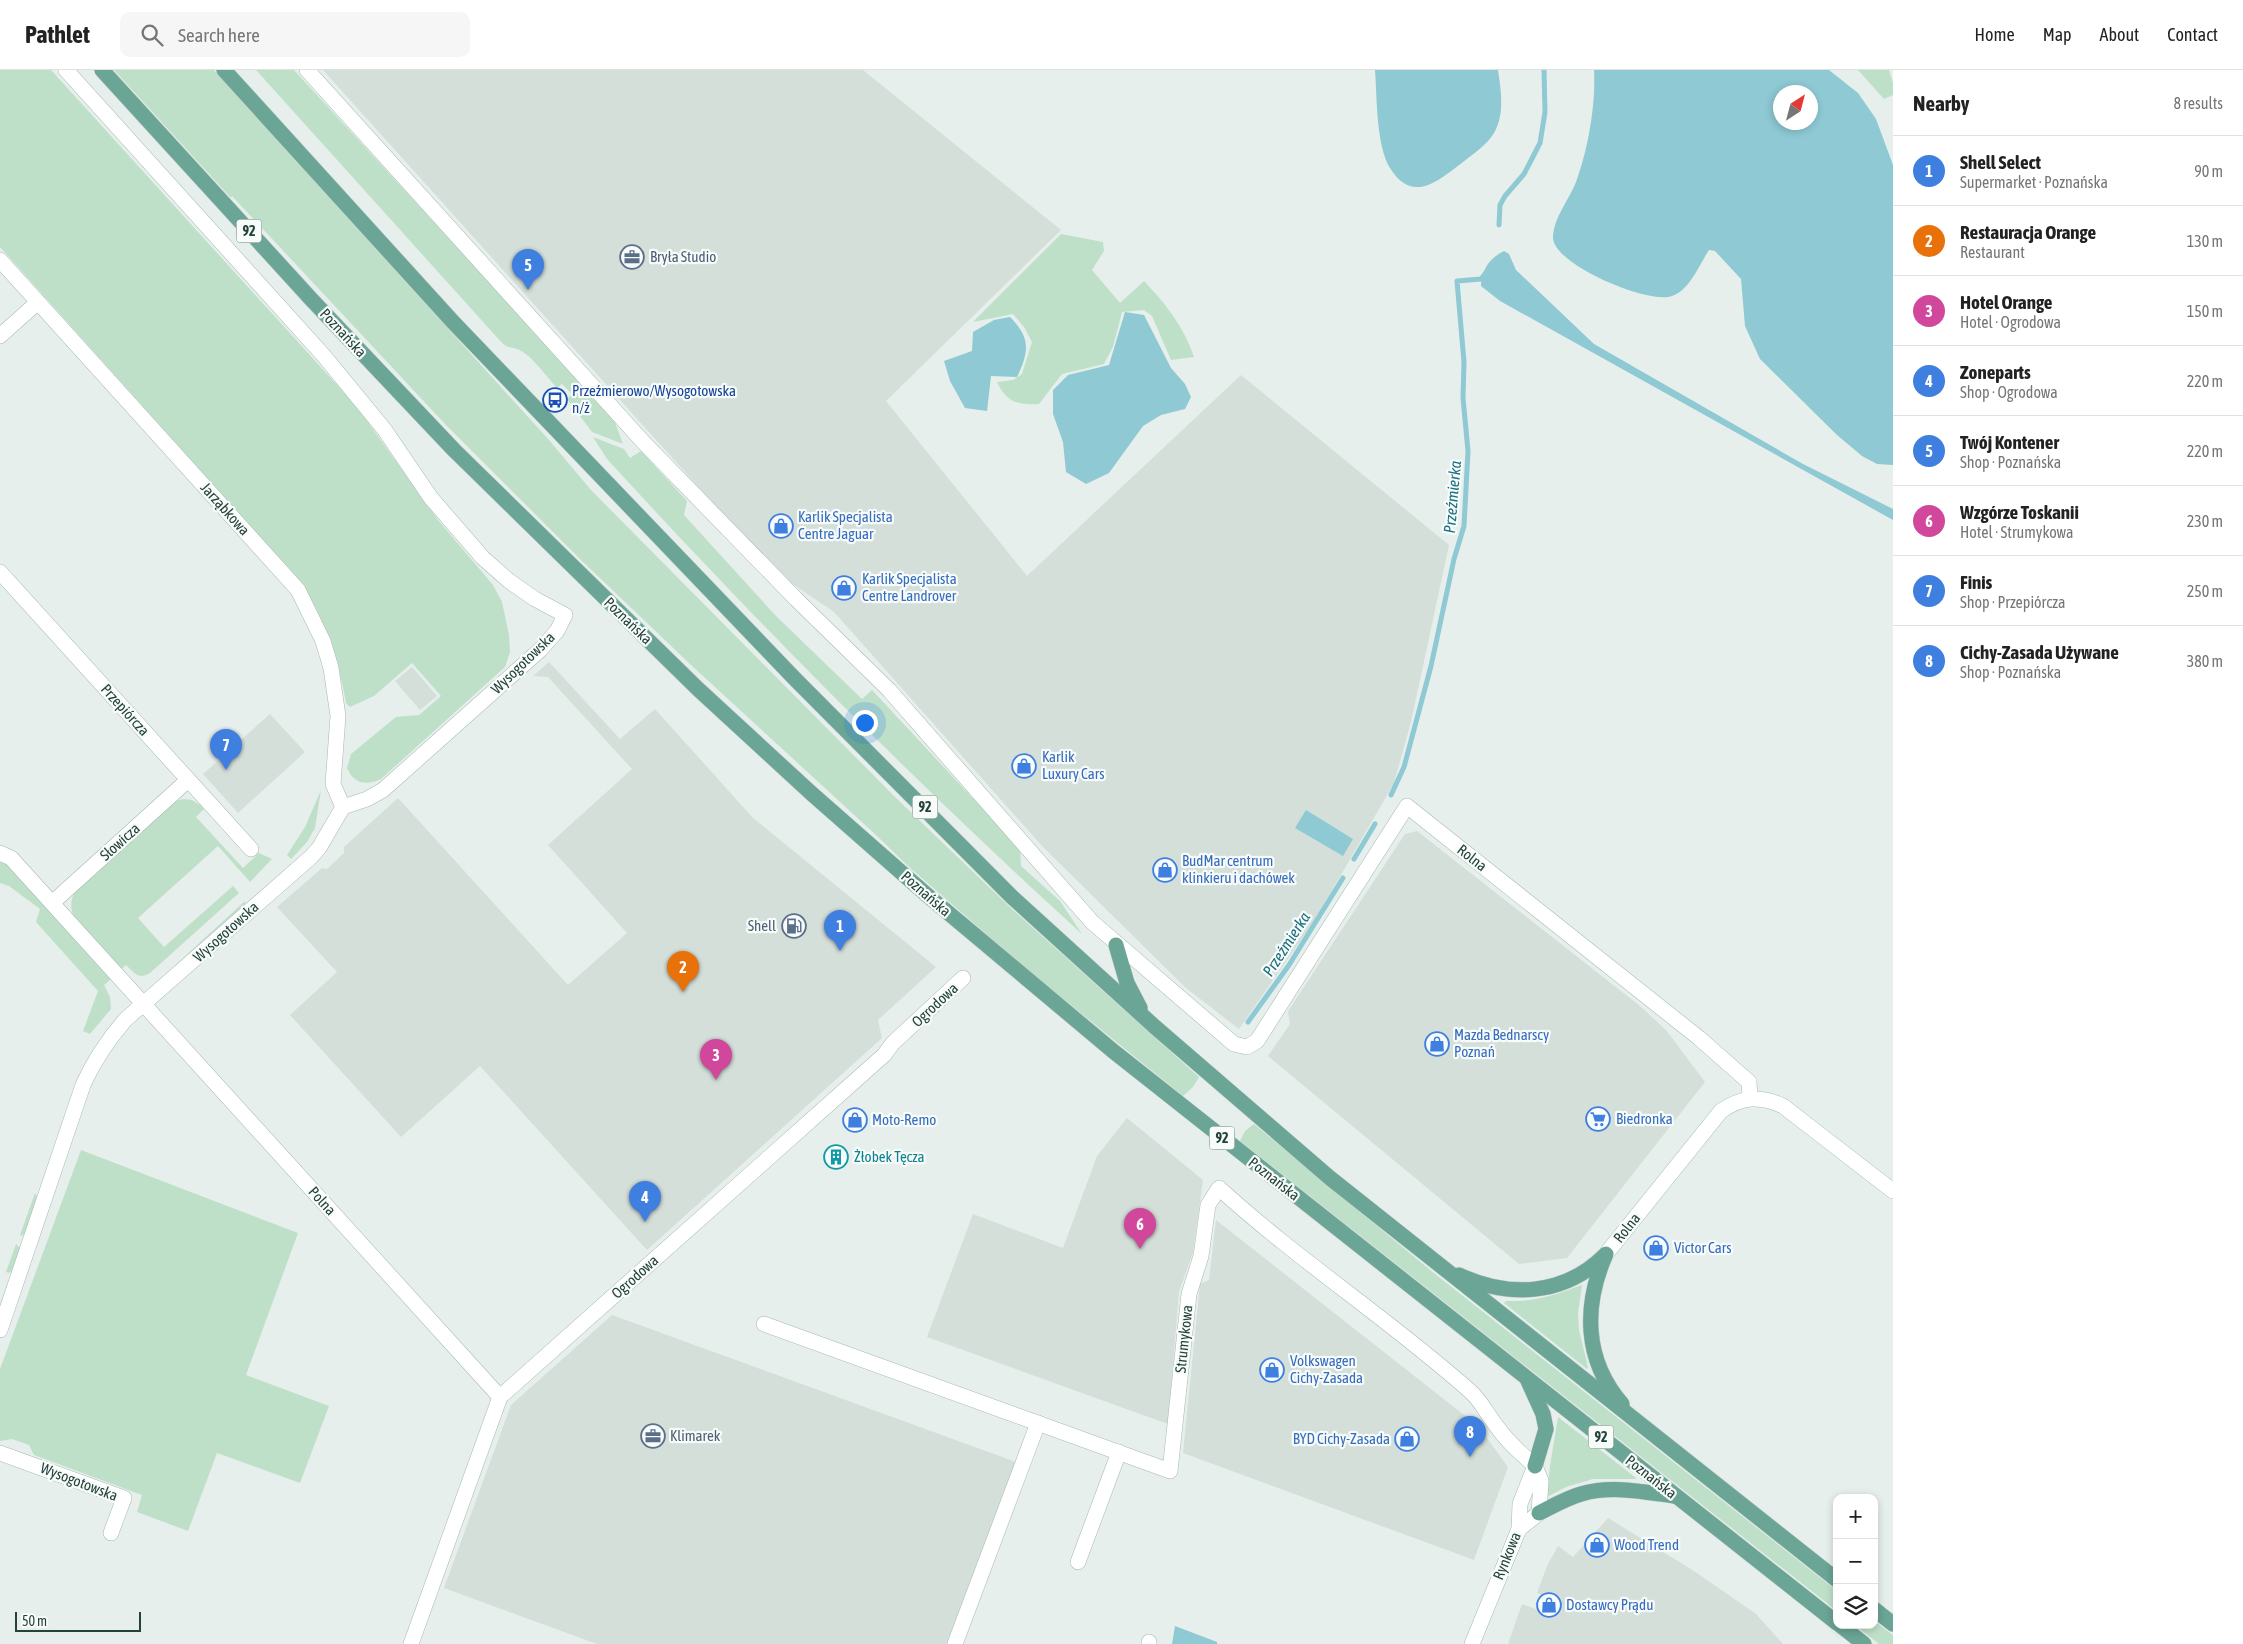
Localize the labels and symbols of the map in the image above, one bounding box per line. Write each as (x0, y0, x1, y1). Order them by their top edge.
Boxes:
north arrow (1773, 85, 1818, 130)
road number: 92 (236, 220, 262, 242)
office icon: Bryła Studio (619, 244, 645, 270)
place label: Bryła Studio (650, 248, 716, 265)
pin: 5 (512, 249, 544, 290)
street label: Poznańska (317, 305, 370, 360)
place label: Przeźmierowo/Wysogotowska n/ż (572, 382, 736, 416)
bus stop icon: Przeźmierowo/Wysogotowska n/ż (542, 387, 568, 413)
water label: Przeźmierka (1440, 460, 1464, 534)
street label: Jarząbkowa (197, 479, 253, 538)
place label: Karlik Specjalista Centre Jaguar (798, 508, 893, 542)
shop icon: Karlik Specjalista Centre Jaguar (768, 513, 794, 539)
place label: Karlik Specjalista Centre Landrover (862, 570, 957, 604)
shop icon: Karlik Specjalista Centre Landrover (831, 575, 857, 601)
street label: Poznańska (601, 594, 656, 648)
street label: Wysogotowska (487, 628, 558, 697)
street label: Przepiórcza (98, 680, 153, 739)
your location (852, 710, 878, 736)
pin: 7 (210, 729, 242, 770)
place label: Karlik Luxury Cars (1042, 748, 1104, 782)
shop icon: Karlik Luxury Cars (1011, 753, 1037, 779)
road number: 92 (912, 796, 938, 819)
street label: Słowicza (96, 819, 143, 864)
street label: Rolna (1454, 841, 1490, 874)
place label: BudMar centrum klinkieru i dachówek (1182, 852, 1295, 886)
shop icon: BudMar centrum klinkieru i dachówek (1152, 857, 1178, 883)
street label: Poznańska (898, 868, 955, 920)
street label: Wysogotowska (190, 898, 262, 965)
water label: Przeźmierka (1259, 908, 1314, 979)
pin: 1 (824, 910, 856, 951)
fuel station icon: Shell (781, 913, 807, 939)
place label: Shell (748, 917, 776, 934)
pin: 2 (667, 951, 699, 992)
street label: Ogrodowa (908, 979, 961, 1030)
place label: Mazda Bednarscy Poznań (1454, 1026, 1549, 1060)
shop icon: Mazda Bednarscy Poznań (1424, 1031, 1450, 1057)
pin: 3 (700, 1039, 732, 1080)
supermarket icon: Biedronka (1585, 1106, 1611, 1132)
shop icon: Moto-Remo (842, 1107, 868, 1133)
place label: Biedronka (1616, 1110, 1673, 1127)
place label: Moto-Remo (872, 1111, 936, 1128)
road number: 92 (1210, 1126, 1234, 1150)
building icon: Żłobek Tęcza (823, 1144, 849, 1170)
place label: Żłobek Tęcza (854, 1148, 925, 1165)
street label: Poznańska (1245, 1153, 1303, 1204)
pin: 4 (629, 1181, 661, 1222)
street label: Polna (305, 1183, 340, 1218)
pin: 6 (1124, 1208, 1156, 1249)
street label: Rolna (1610, 1210, 1643, 1246)
shop icon: Victor Cars (1643, 1235, 1669, 1261)
place label: Victor Cars (1674, 1239, 1732, 1256)
street label: Ogrodowa (608, 1251, 661, 1302)
street label: Strumykowa (1171, 1304, 1196, 1374)
place label: Volkswagen Cichy-Zasada (1290, 1352, 1363, 1386)
shop icon: Volkswagen Cichy-Zasada (1259, 1357, 1285, 1383)
pin: 8 (1454, 1416, 1486, 1457)
office icon: Klimarek (640, 1423, 666, 1449)
road number: 92 (1588, 1425, 1614, 1448)
shop icon: BYD Cichy-Zasada (1394, 1426, 1420, 1452)
place label: Klimarek (670, 1427, 721, 1444)
place label: BYD Cichy-Zasada (1293, 1430, 1390, 1447)
street label: Poznańska (1622, 1451, 1680, 1502)
street label: Wysogotowska (38, 1459, 120, 1504)
street label: Rynkowa (1489, 1529, 1524, 1582)
shop icon: Wood Trend (1584, 1532, 1610, 1558)
place label: Wood Trend (1614, 1536, 1679, 1553)
shop icon: Dostawcy Prądu (1536, 1592, 1562, 1618)
place label: Dostawcy Prądu (1566, 1596, 1653, 1613)
scale bar (15, 1609, 141, 1632)

